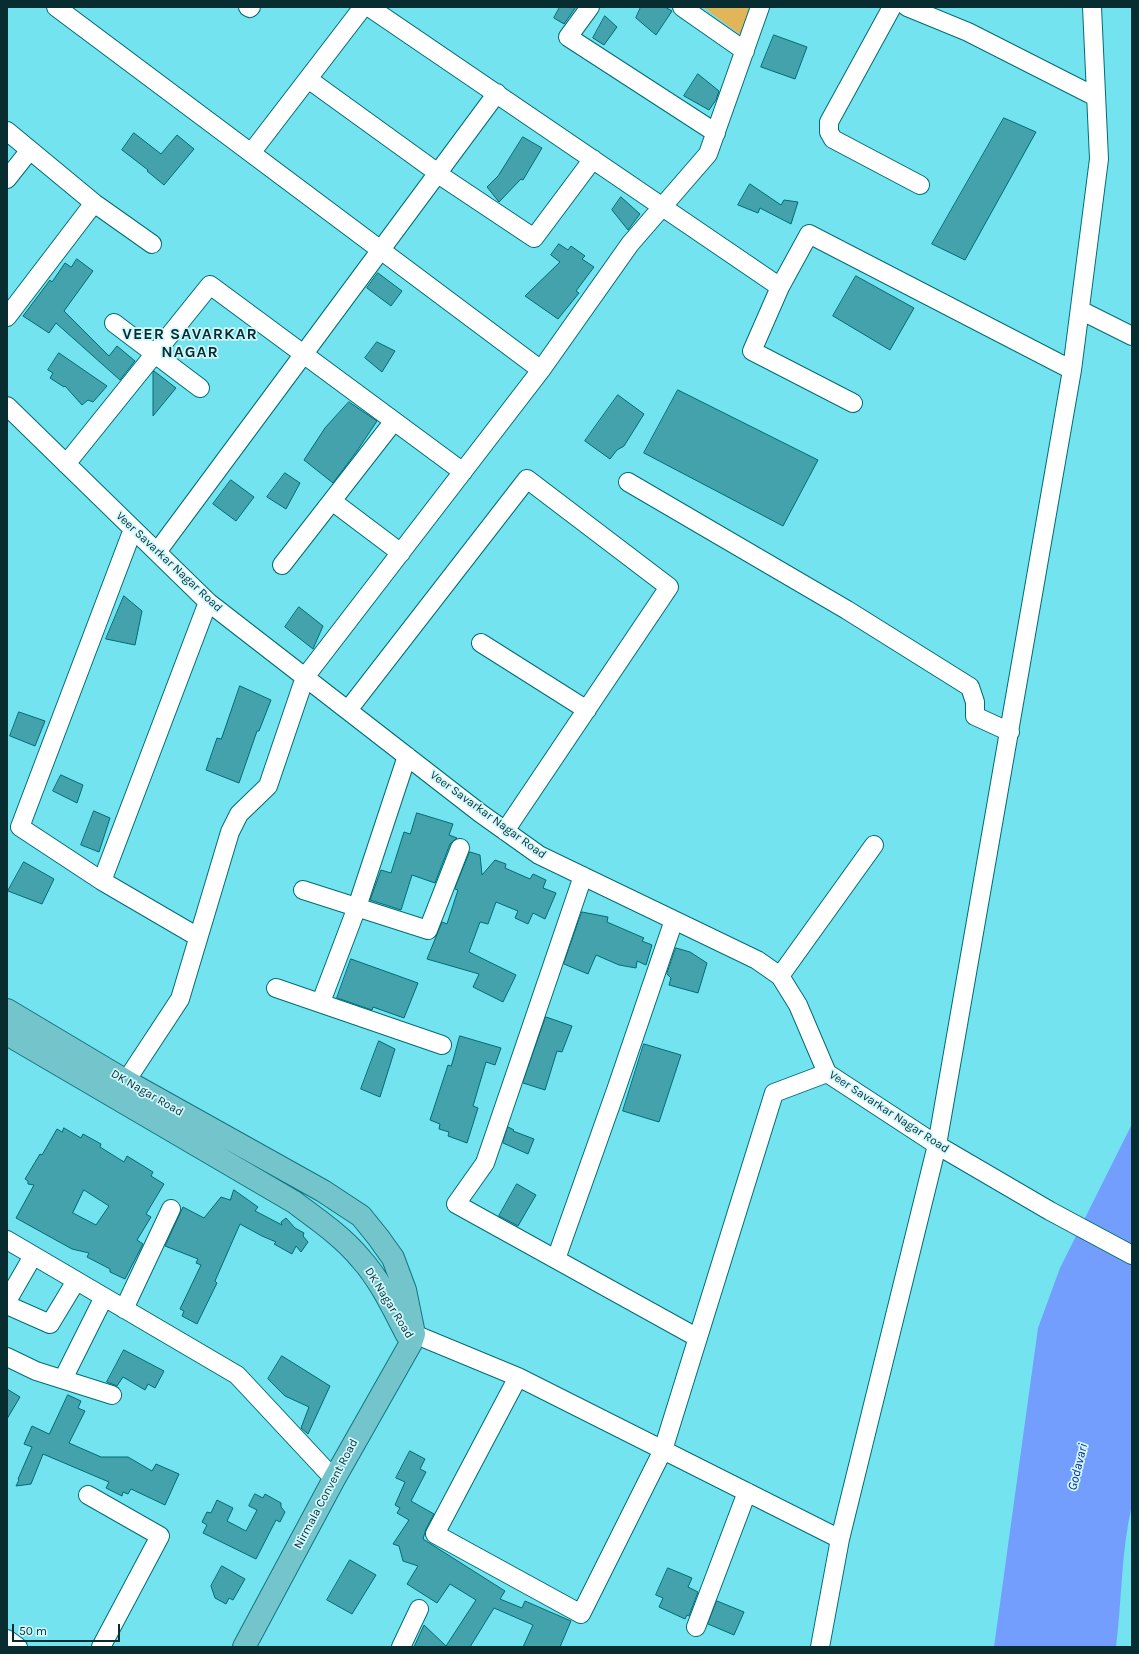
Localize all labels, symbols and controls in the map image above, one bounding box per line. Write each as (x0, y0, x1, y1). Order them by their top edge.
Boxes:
district label: VEER SAVARKAR NAGAR (122, 324, 258, 362)
street label: Veer Savarkar Nagar Road (113, 509, 225, 615)
street label: Veer Savarkar Nagar Road (427, 768, 549, 862)
street label: DK Nagar Road (108, 1066, 186, 1120)
street label: Veer Savarkar Nagar Road (826, 1068, 952, 1156)
street label: DK Nagar Road (361, 1265, 417, 1341)
street label: Nirmala Convent Road (291, 1437, 361, 1551)
water label: Godavari (1065, 1442, 1091, 1492)
scale bar (14, 1616, 122, 1642)
text: 50 m (19, 1624, 47, 1638)

